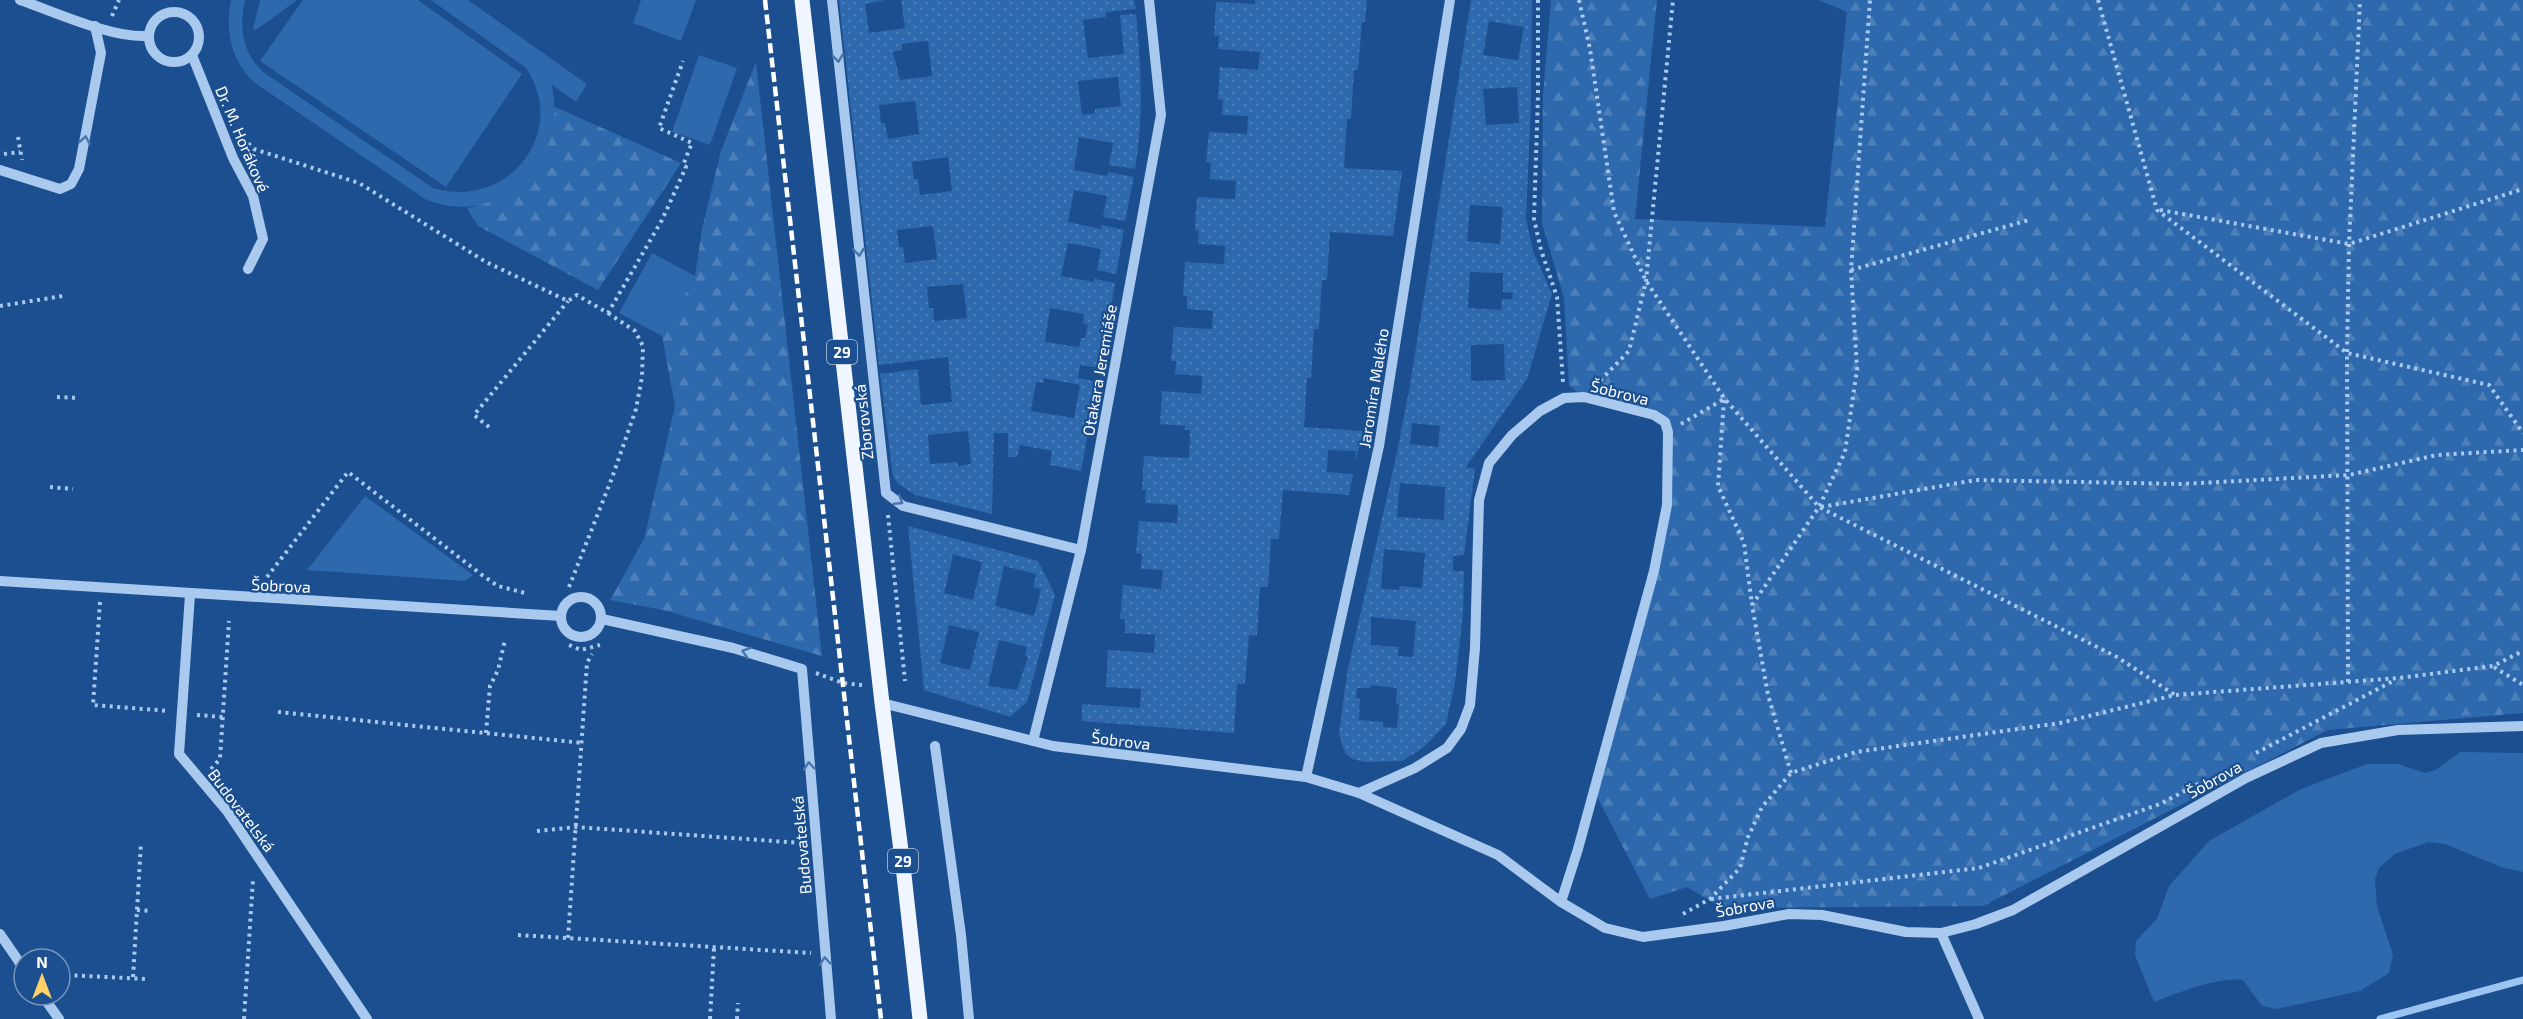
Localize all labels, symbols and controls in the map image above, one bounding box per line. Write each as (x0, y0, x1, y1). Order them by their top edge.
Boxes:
one-way arrow (831, 54, 844, 63)
street label: Dr. M. Horákové (212, 83, 274, 195)
one-way arrow (78, 135, 91, 145)
one-way arrow (852, 247, 865, 257)
street label: Otakara Jeremiáše (1078, 303, 1120, 437)
street label: Jaromíra Malého (1354, 327, 1392, 449)
road number: 29 (827, 340, 857, 364)
street label: Šobrova (1589, 376, 1651, 408)
street label: Zborovská (850, 383, 876, 461)
one-way arrow (892, 494, 903, 505)
street label: Šobrova (251, 574, 311, 596)
one-way arrow (741, 647, 752, 659)
street label: Šobrova (1090, 727, 1152, 753)
street label: Šobrova (2183, 756, 2245, 802)
one-way arrow (803, 762, 816, 771)
street label: Budovatelská (205, 765, 279, 855)
street label: Budovatelská (787, 795, 815, 895)
road number: 29 (888, 849, 918, 873)
street label: Šobrova (1714, 891, 1776, 921)
north arrow (12, 947, 72, 1007)
text: N (36, 952, 48, 971)
one-way arrow (819, 956, 832, 965)

